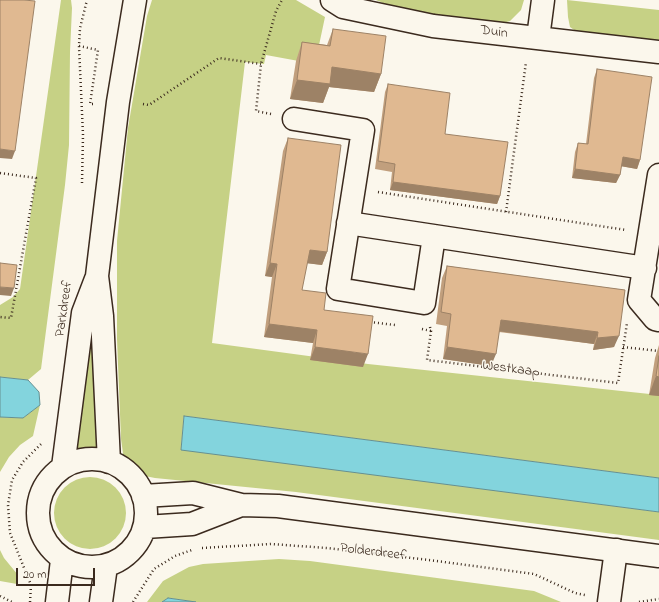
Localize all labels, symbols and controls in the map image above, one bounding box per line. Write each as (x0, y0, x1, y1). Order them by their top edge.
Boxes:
street label: Duin (479, 23, 509, 43)
street label: Parkdreef (53, 280, 77, 338)
street label: Westkaap (481, 358, 541, 382)
street label: Polderdreef (339, 541, 407, 565)
scale bar (18, 560, 97, 586)
text: 20 m (23, 566, 46, 584)

